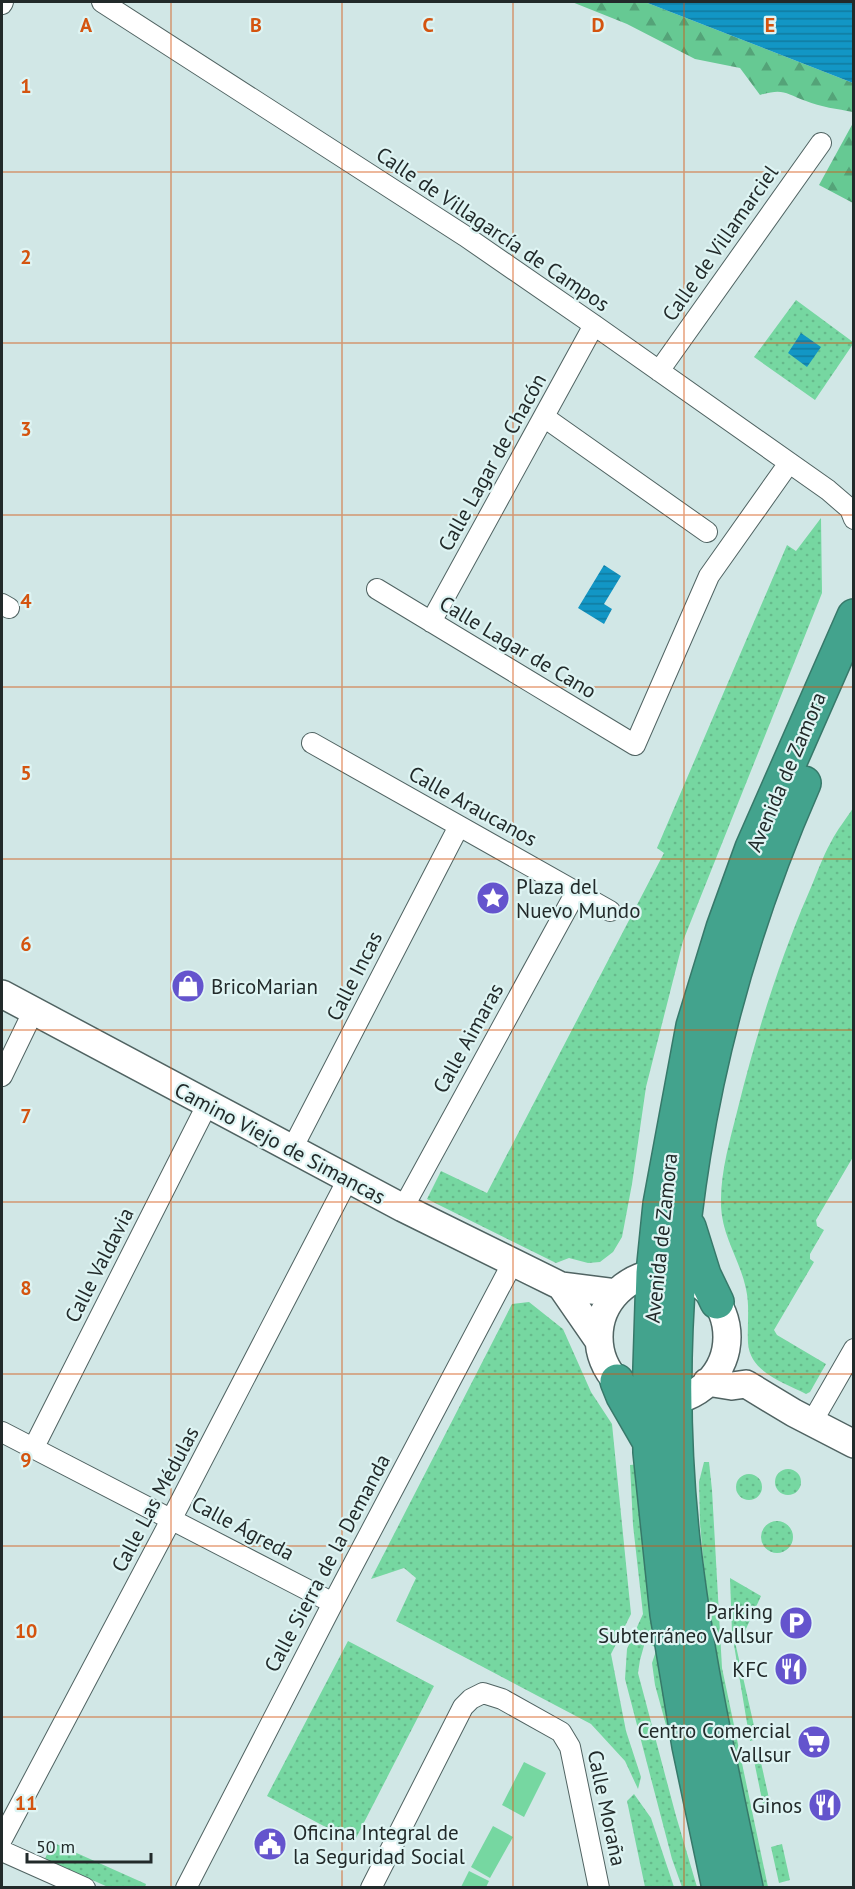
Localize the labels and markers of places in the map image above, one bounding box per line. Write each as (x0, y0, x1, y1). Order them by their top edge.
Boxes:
place label: Plaza del Nuevo Mundo (516, 873, 640, 924)
place icon: Plaza del Nuevo Mundo (475, 880, 511, 916)
shop icon: BricoMarian (170, 968, 206, 1004)
place label: BricoMarian (211, 973, 318, 1000)
place label: Parking Subterráneo Vallsur (598, 1598, 773, 1649)
parking icon: Parking Subterráneo Vallsur (778, 1605, 814, 1641)
restaurant icon: KFC (773, 1651, 809, 1687)
place label: KFC (732, 1656, 768, 1683)
place label: Centro Comercial Vallsur (637, 1717, 791, 1768)
supermarket icon: Centro Comercial Vallsur (796, 1724, 832, 1760)
restaurant icon: Ginos (807, 1787, 843, 1823)
place label: Ginos (752, 1792, 802, 1819)
place label: Oficina Integral de la Seguridad Social (293, 1819, 465, 1870)
public building icon: Oficina Integral de la Seguridad Social (252, 1826, 288, 1862)

